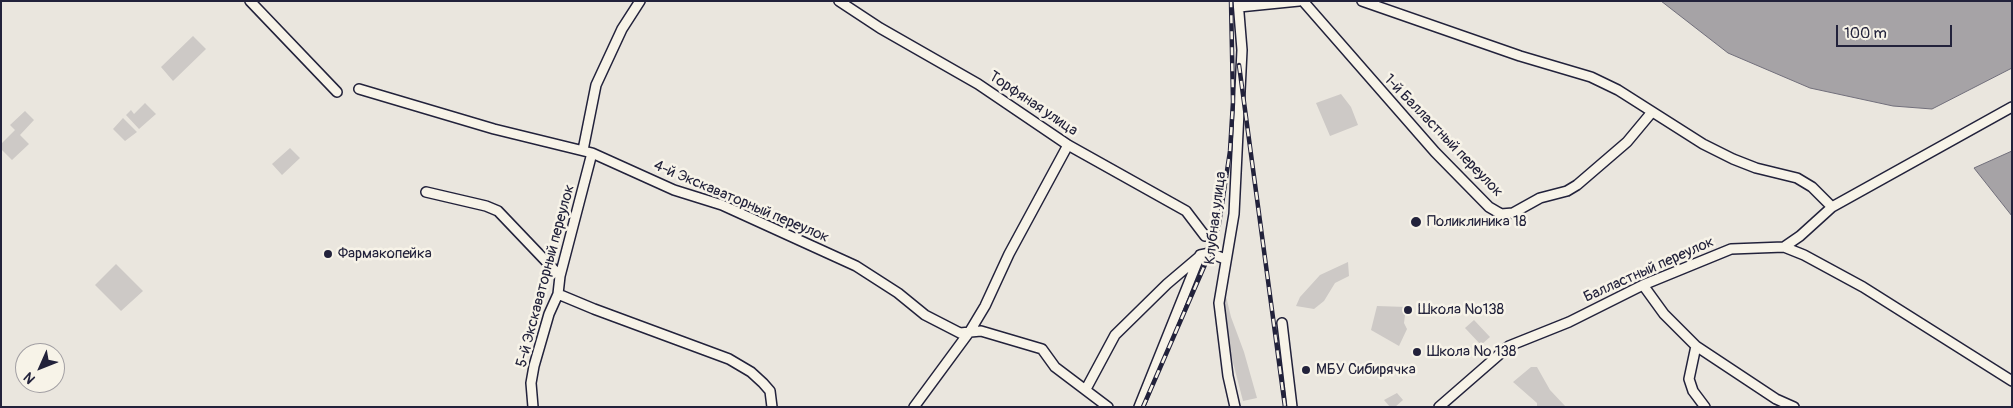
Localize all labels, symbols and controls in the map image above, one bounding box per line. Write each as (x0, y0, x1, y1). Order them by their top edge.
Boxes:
scale bar (1838, 15, 1954, 47)
text: 100 m (1844, 24, 1887, 43)
street label: Торфяная улица (985, 68, 1081, 140)
street label: 1-й Балластный переулок (1380, 71, 1506, 201)
street label: 4-й Экскаваторный переулок (651, 157, 831, 247)
street label: Клубная улица (1201, 170, 1231, 266)
street label: 5-й Экскаваторный переулок (513, 183, 579, 369)
place label: Поликлиника 18 (1427, 213, 1526, 231)
marker: Поликлиника 18 (1409, 215, 1423, 229)
street label: Балластный переулок (1581, 233, 1717, 307)
place label: Фармакопейка (338, 245, 432, 263)
marker: Фармакопейка (322, 248, 334, 260)
place label: Школа №138 (1418, 301, 1504, 319)
marker: Школа №138 (1402, 304, 1414, 316)
north arrow (15, 343, 65, 393)
place label: Школа № 138 (1427, 343, 1516, 361)
marker: Школа № 138 (1411, 346, 1423, 358)
place label: МБУ Сибирячка (1316, 361, 1416, 379)
marker: МБУ Сибирячка (1300, 364, 1312, 376)
text: N (20, 369, 39, 387)

